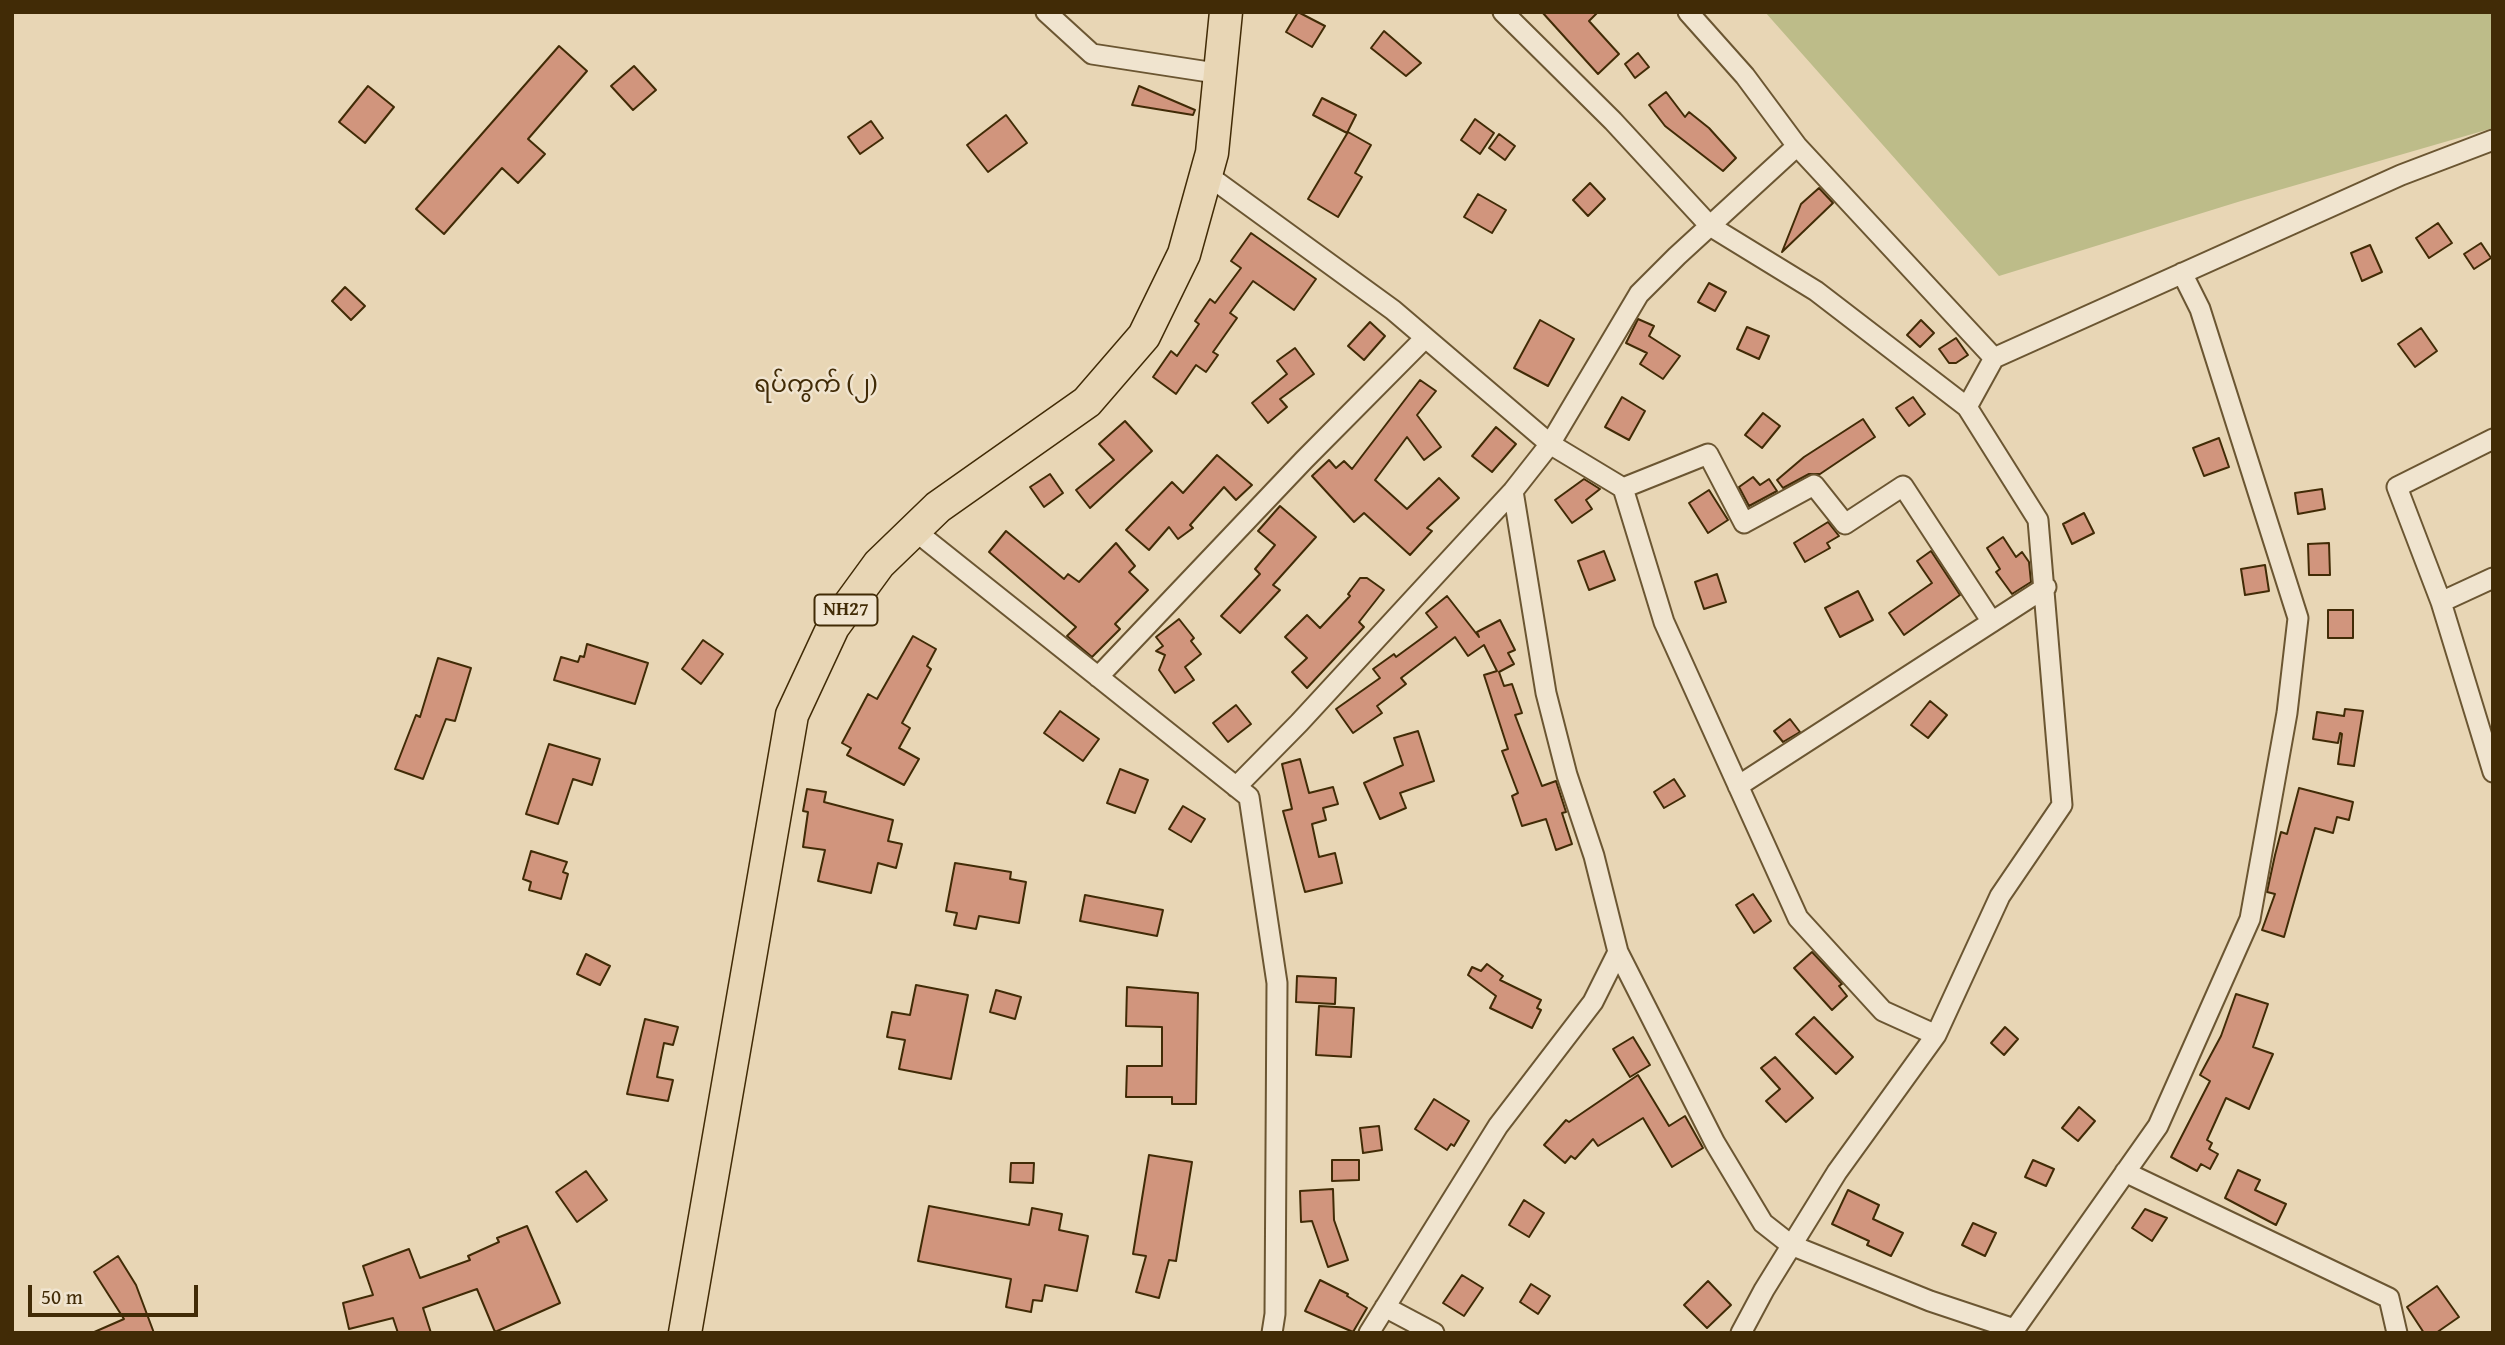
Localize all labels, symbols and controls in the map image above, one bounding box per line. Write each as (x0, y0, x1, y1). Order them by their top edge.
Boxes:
district label: ရပ်ကွက် (၂) (754, 372, 878, 400)
road number: NH27 (814, 594, 878, 625)
scale bar (32, 1272, 201, 1316)
text: 50 m (41, 1281, 83, 1312)

